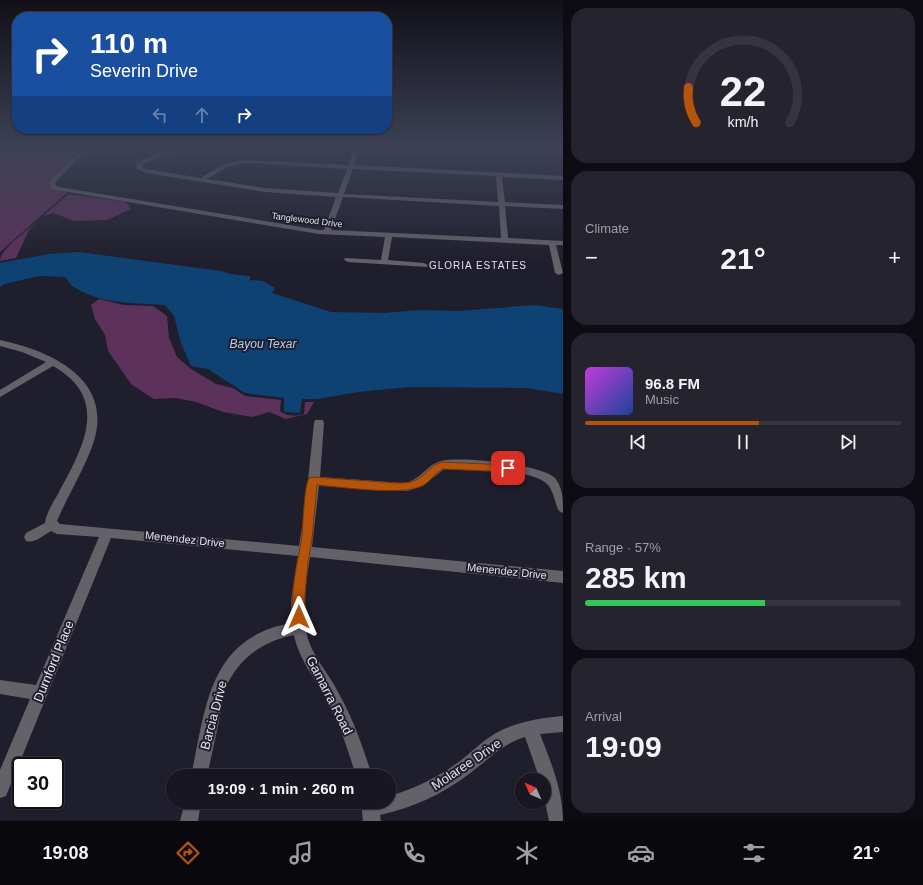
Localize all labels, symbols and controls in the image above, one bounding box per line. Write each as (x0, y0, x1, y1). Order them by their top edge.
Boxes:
icon: right (24, 28, 76, 80)
text: 110 m (90, 28, 168, 59)
text: Severin Drive (90, 61, 198, 81)
text: 22 (720, 68, 766, 115)
icon: left (149, 104, 171, 126)
icon: ahead (191, 104, 213, 126)
icon: right (233, 104, 255, 126)
text: km/h (728, 114, 759, 130)
street label: Tanglewood Drive (271, 211, 343, 229)
text: Climate (585, 221, 629, 236)
text: 21° (720, 242, 766, 275)
text: − (585, 245, 598, 270)
text: + (888, 245, 901, 270)
district label: GLORIA ESTATES (429, 260, 527, 271)
water label: Bayou Texar (230, 337, 297, 351)
text: 96.8 FM (645, 375, 700, 392)
text: Music (645, 392, 679, 407)
icon: previous (627, 431, 649, 453)
icon: pause (732, 431, 754, 453)
icon: next (837, 431, 859, 453)
pin (491, 451, 525, 485)
icon: arrive (497, 457, 519, 479)
street label: Menendez Drive (145, 529, 225, 549)
text: Range · 57% (585, 540, 661, 555)
street label: Menendez Drive (467, 561, 547, 581)
text: 285 km (585, 561, 687, 594)
position arrow (278, 596, 320, 638)
street label: Durnford Place (30, 618, 77, 704)
street label: Gamarra Road (303, 654, 356, 737)
street label: Barcia Drive (197, 679, 230, 751)
text: Arrival (585, 709, 622, 724)
text: 19:09 (585, 730, 662, 763)
street label: Molaree Drive (429, 736, 504, 793)
speed limit sign: 30 (12, 757, 64, 809)
north arrow (515, 773, 551, 809)
map controls (515, 773, 551, 809)
text: 19:09 · 1 min · 260 m (208, 780, 354, 797)
icon: directions (174, 839, 202, 867)
icon: music (287, 839, 315, 867)
icon: phone (400, 839, 428, 867)
icon: climate (513, 839, 541, 867)
icon: car (627, 839, 655, 867)
icon: filters (740, 839, 768, 867)
text: 19:08 (43, 843, 89, 863)
text: 21° (853, 843, 880, 863)

